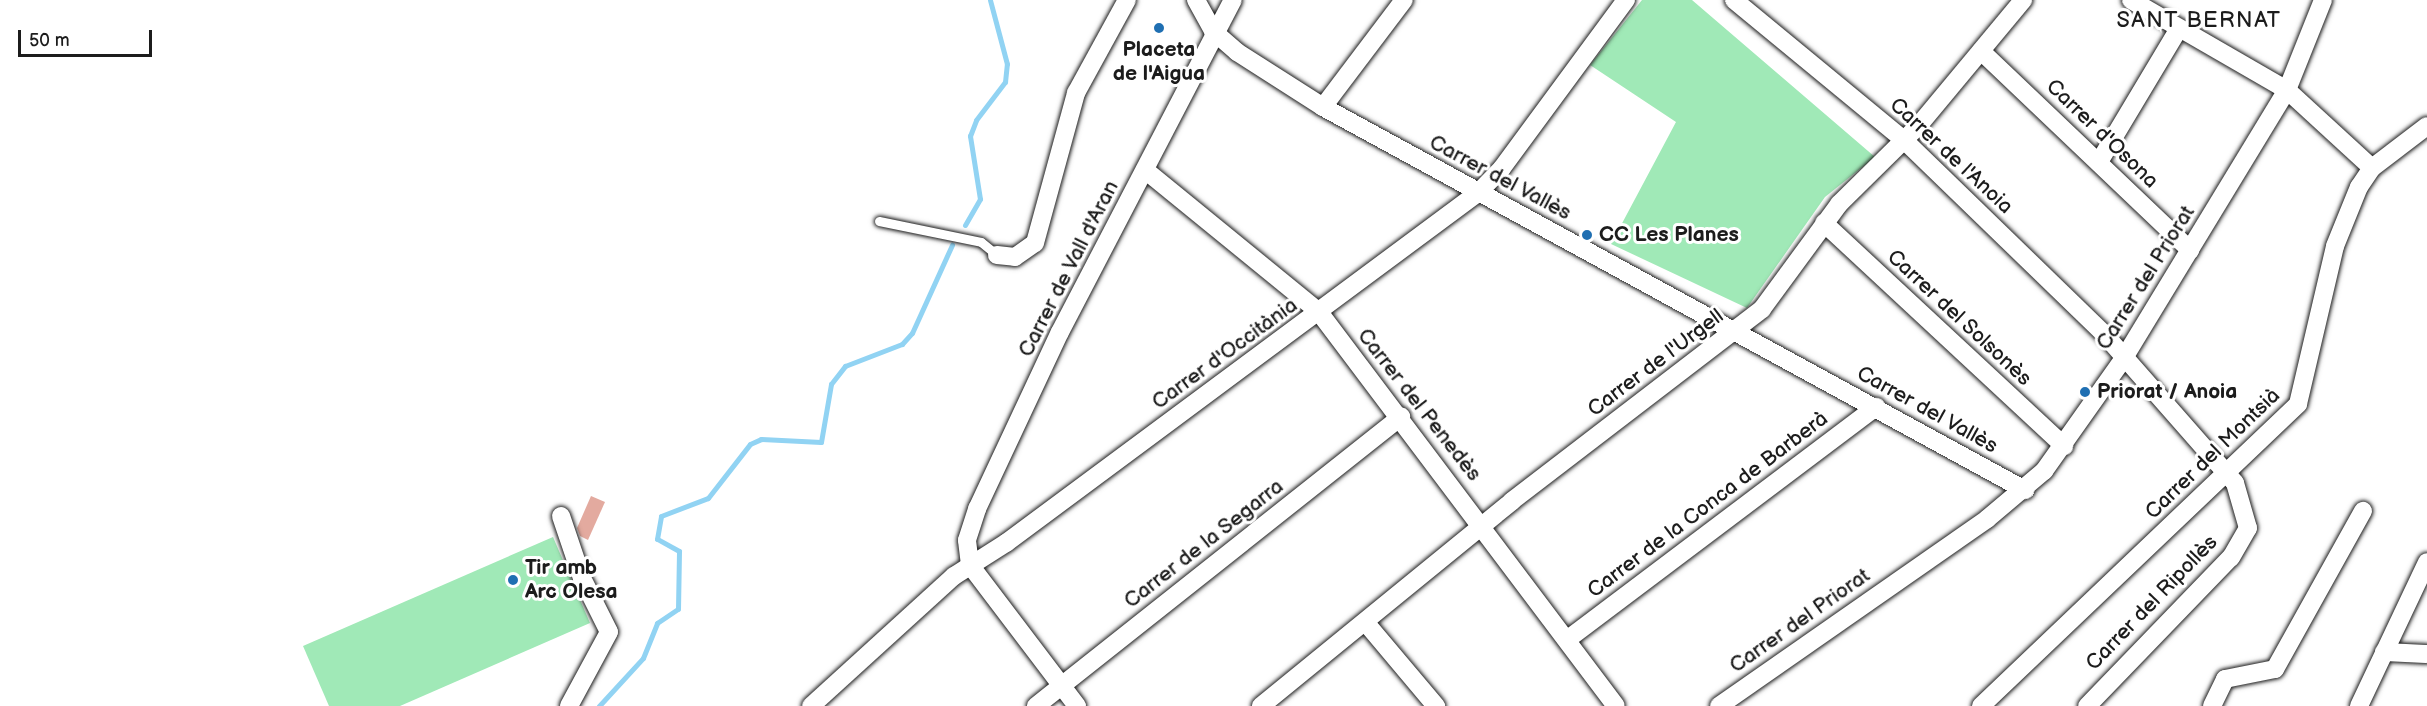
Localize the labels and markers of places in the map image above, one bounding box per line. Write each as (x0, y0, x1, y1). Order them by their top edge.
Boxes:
marker: Placeta de l'Aigua (1152, 21, 1166, 35)
place label: Placeta de l'Aigua (1113, 37, 1205, 87)
place label: CC Les Planes (1599, 222, 1739, 248)
marker: CC Les Planes (1580, 228, 1594, 242)
place label: Priorat / Anoia (2097, 379, 2237, 405)
marker: Priorat / Anoia (2078, 385, 2092, 399)
place label: Tir amb Arc Olesa (525, 555, 618, 605)
marker: Tir amb Arc Olesa (506, 573, 520, 587)

